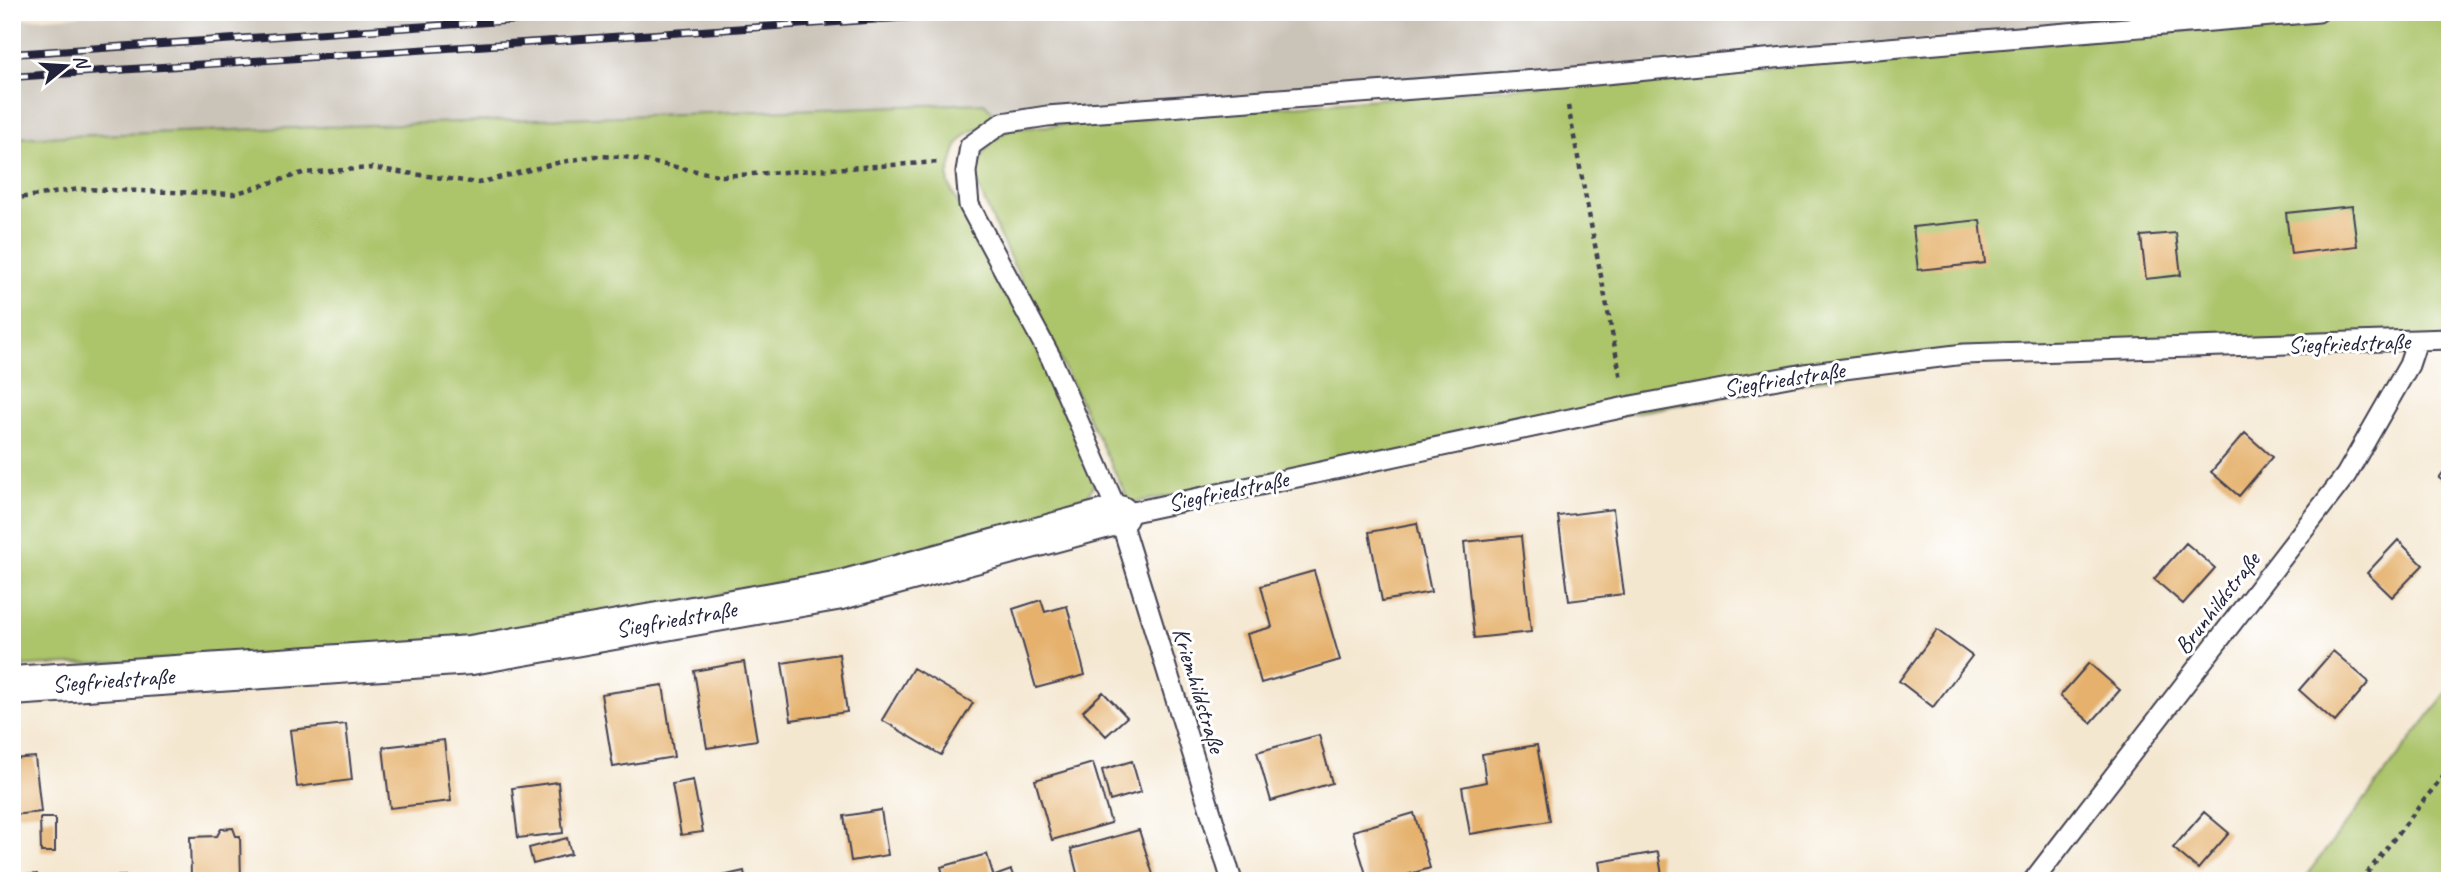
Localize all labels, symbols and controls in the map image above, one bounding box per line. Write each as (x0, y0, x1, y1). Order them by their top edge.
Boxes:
north arrow (32, 32, 102, 102)
text: N (68, 52, 95, 73)
street label: Siegfriedstraße (2287, 326, 2413, 360)
street label: Siegfriedstraße (1721, 354, 1849, 403)
street label: Siegfriedstraße (1165, 463, 1293, 518)
street label: Brunhildstraße (2168, 544, 2268, 660)
street label: Siegfriedstraße (613, 593, 741, 644)
street label: Kriemhildstraße (1166, 624, 1233, 758)
street label: Siegfriedstraße (51, 661, 177, 699)

